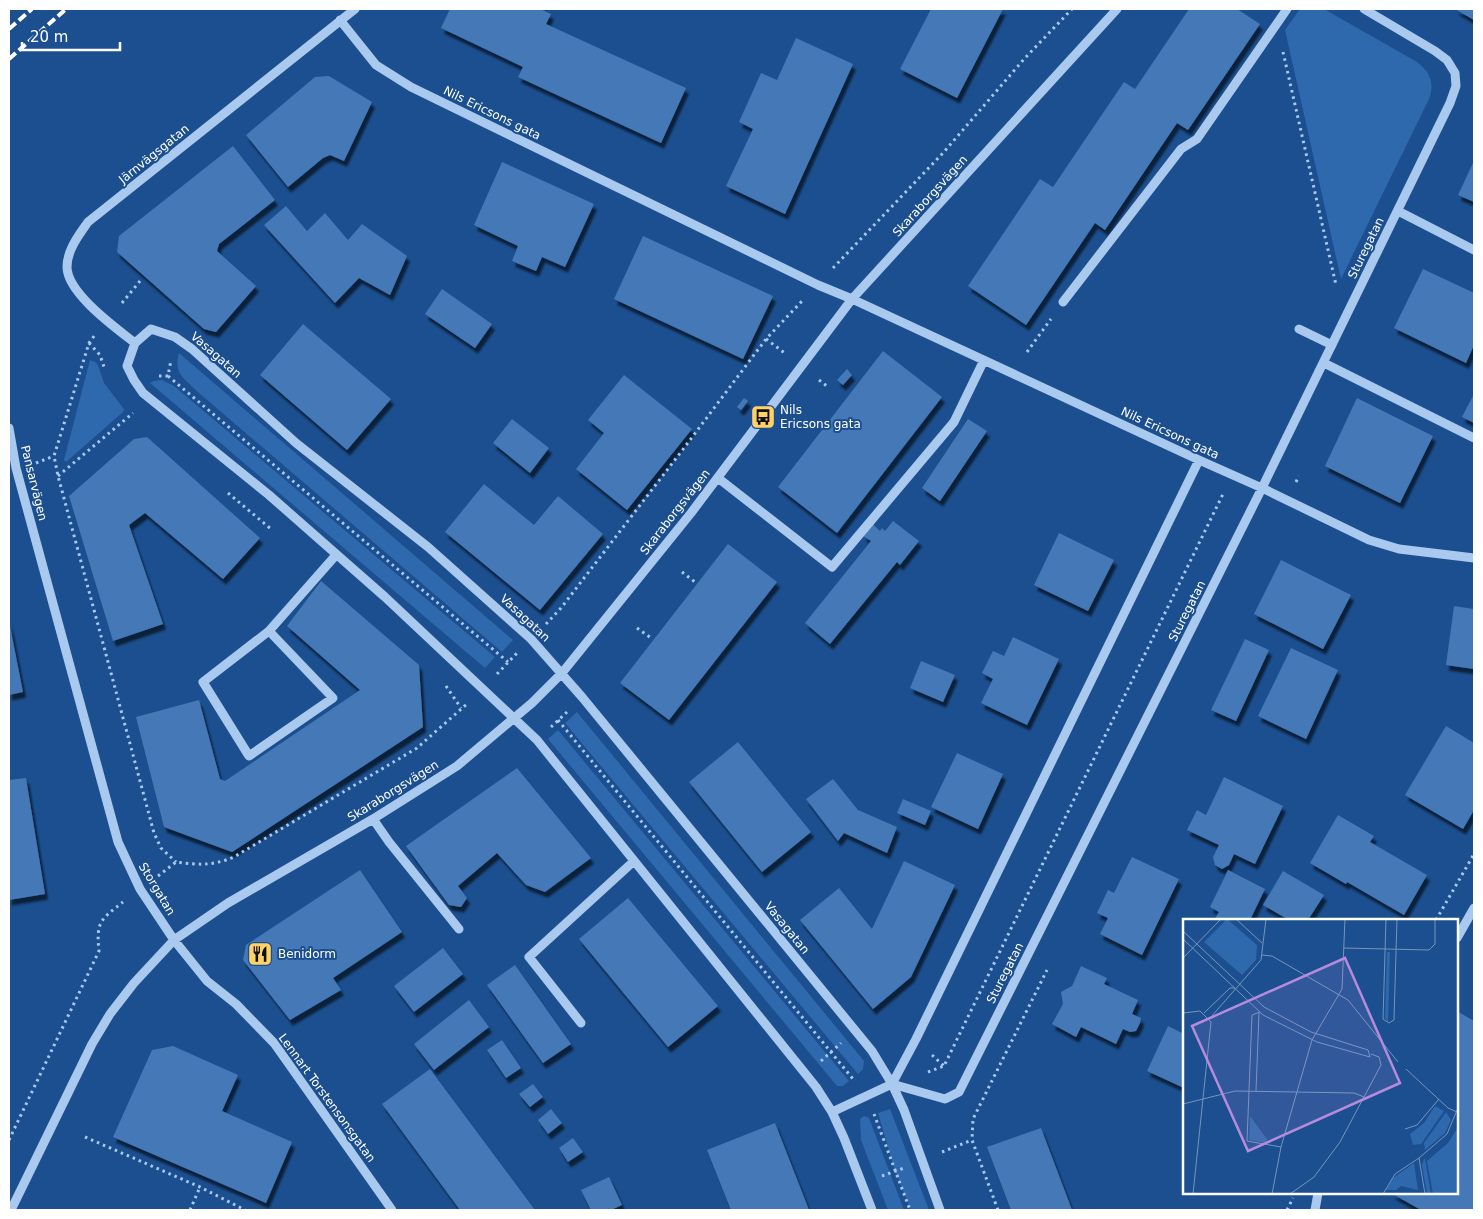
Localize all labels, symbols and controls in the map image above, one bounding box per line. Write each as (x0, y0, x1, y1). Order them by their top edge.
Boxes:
scale bar (22, 20, 120, 52)
text: 20 m (30, 28, 68, 46)
street label: Nils Ericsons gata (441, 83, 543, 143)
street label: Järnvägsgatan (115, 121, 192, 187)
street label: Skaraborgsvägen (890, 152, 970, 240)
street label: Sturegatan (1345, 215, 1387, 281)
street label: Vasagatan (188, 329, 244, 381)
place label: Nils Ericsons gata (780, 403, 861, 431)
bus stop icon: Nils Ericsons gata (750, 404, 776, 430)
street label: Nils Ericsons gata (1119, 404, 1221, 462)
street label: Pansarvägen (18, 444, 50, 522)
street label: Skaraborgsvägen (637, 466, 713, 558)
street label: Sturegatan (1166, 578, 1208, 644)
street label: Vasagatan (497, 591, 553, 645)
street label: Skaraborgsvägen (345, 757, 441, 825)
street label: Storgatan (136, 860, 178, 918)
street label: Vasagatan (762, 899, 812, 957)
inset map (1183, 919, 1458, 1194)
street label: Sturegatan (984, 940, 1026, 1006)
restaurant icon: Benidorm (247, 941, 273, 967)
place label: Benidorm (278, 947, 336, 961)
street label: Lennart Torstensonsgatan (276, 1031, 378, 1165)

